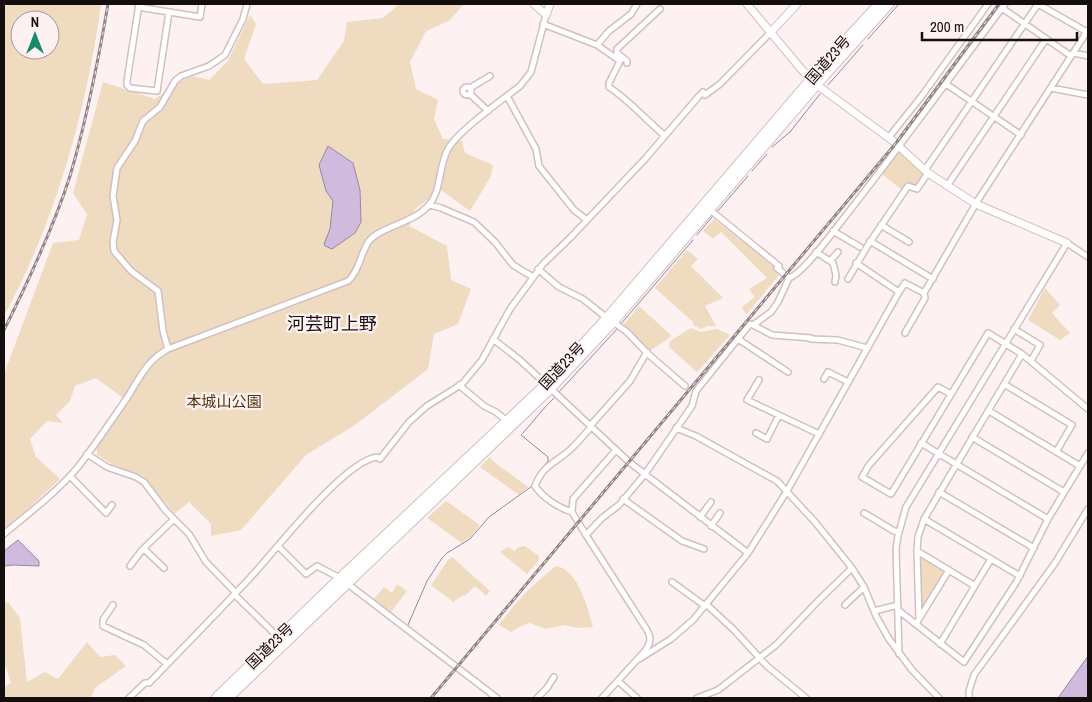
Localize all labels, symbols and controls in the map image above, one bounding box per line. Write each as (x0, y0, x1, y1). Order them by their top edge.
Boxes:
north arrow (10, 10, 60, 60)
scale bar (922, 10, 1077, 42)
text: N (31, 13, 39, 31)
text: 200 m (930, 16, 964, 37)
street label: 国道23号 (800, 31, 855, 89)
district label: 河芸町上野 (287, 311, 377, 336)
street label: 国道23号 (534, 337, 589, 394)
park label: 本城山公園 (186, 391, 262, 412)
street label: 国道23号 (241, 618, 298, 674)

